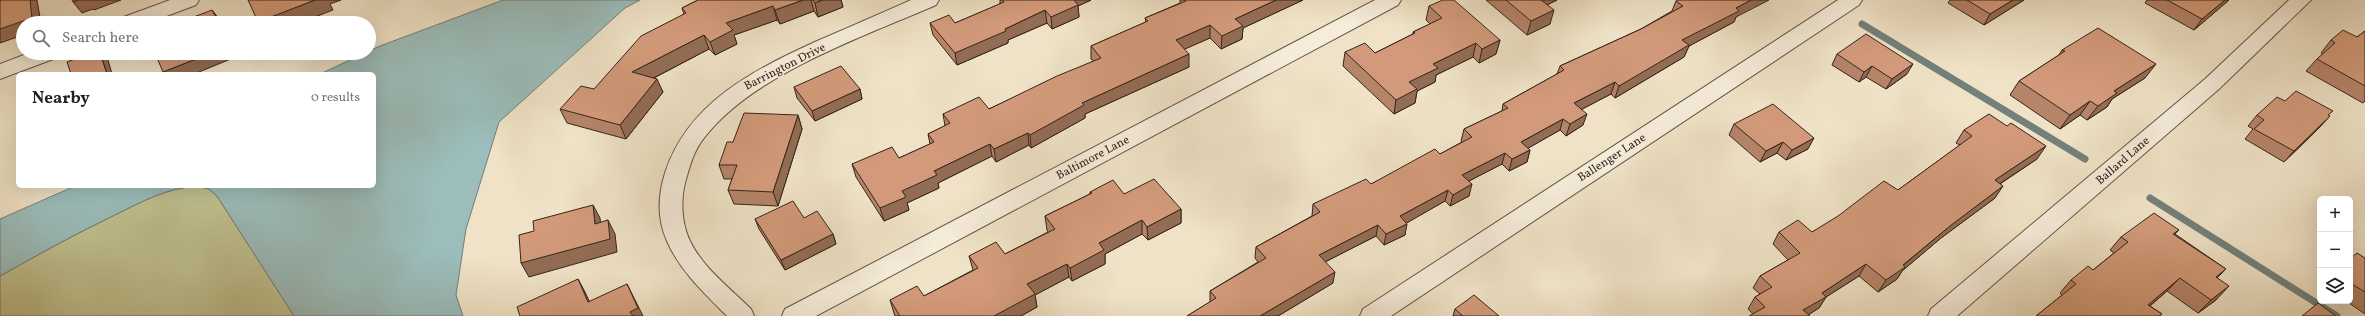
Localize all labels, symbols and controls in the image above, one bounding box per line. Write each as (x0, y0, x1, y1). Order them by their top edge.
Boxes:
search box (16, 16, 376, 60)
icon: search (30, 27, 52, 49)
text: Search here (62, 28, 139, 49)
street label: Barrington Drive (741, 39, 829, 95)
text: Nearby (32, 87, 90, 110)
text: 0 results (311, 89, 360, 107)
street label: Ballenger Lane (1575, 130, 1649, 186)
street label: Baltimore Lane (1054, 132, 1133, 184)
street label: Ballard Lane (2093, 133, 2154, 189)
map controls (2317, 196, 2353, 304)
button: + (2317, 196, 2353, 232)
button: − (2317, 232, 2353, 268)
button: layers (2317, 268, 2353, 304)

